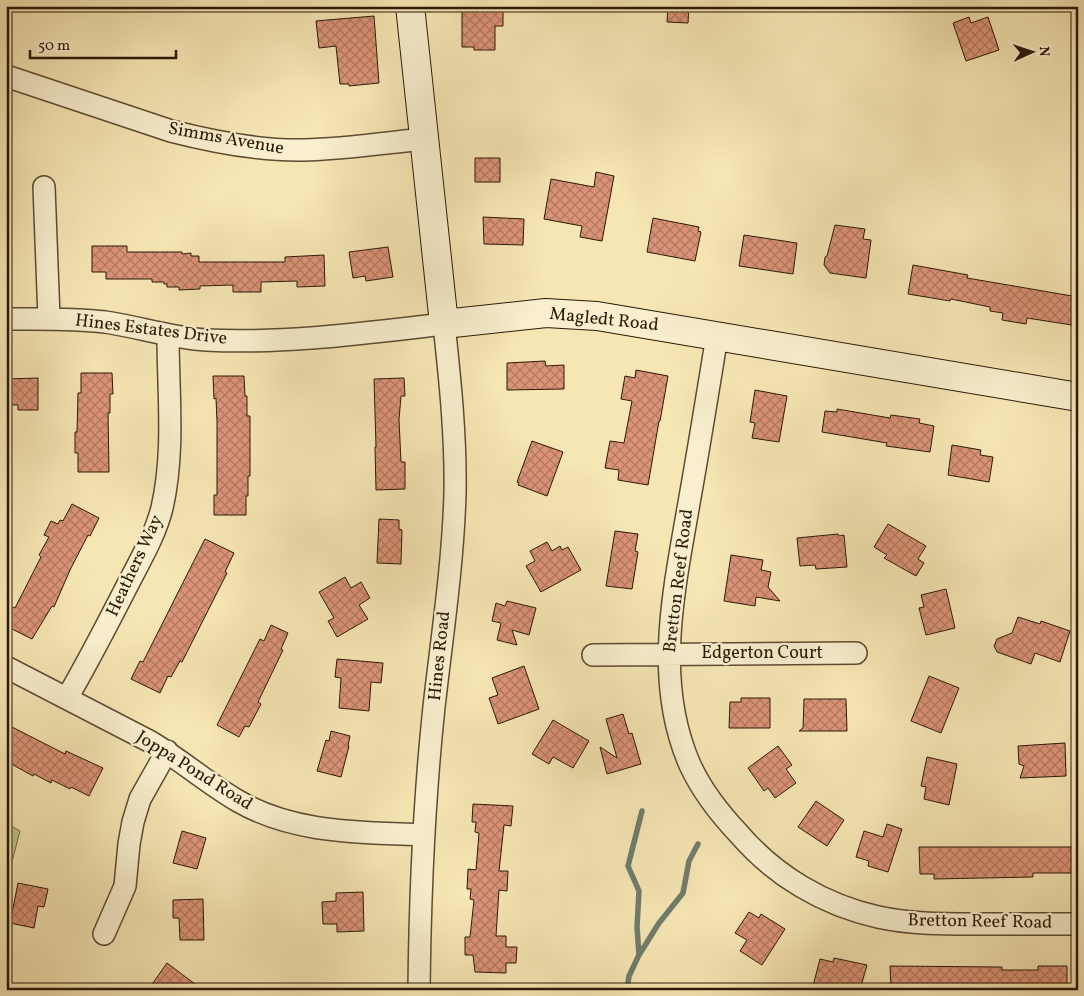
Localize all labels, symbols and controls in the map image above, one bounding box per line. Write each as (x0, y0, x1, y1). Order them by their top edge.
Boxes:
scale bar (30, 28, 176, 60)
north arrow (1006, 28, 1056, 78)
text: 50 m (38, 36, 70, 57)
text: N (1034, 46, 1053, 57)
street label: Simms Avenue (166, 116, 286, 162)
street label: Magledt Road (548, 302, 660, 338)
street label: Hines Estates Drive (74, 308, 228, 352)
street label: Bretton Reef Road (658, 508, 700, 654)
street label: Heathers Way (101, 511, 170, 621)
street label: Hines Road (423, 610, 457, 702)
street label: Edgerton Court (701, 641, 823, 666)
street label: Joppa Pond Road (131, 725, 257, 817)
street label: Bretton Reef Road (907, 908, 1053, 936)

